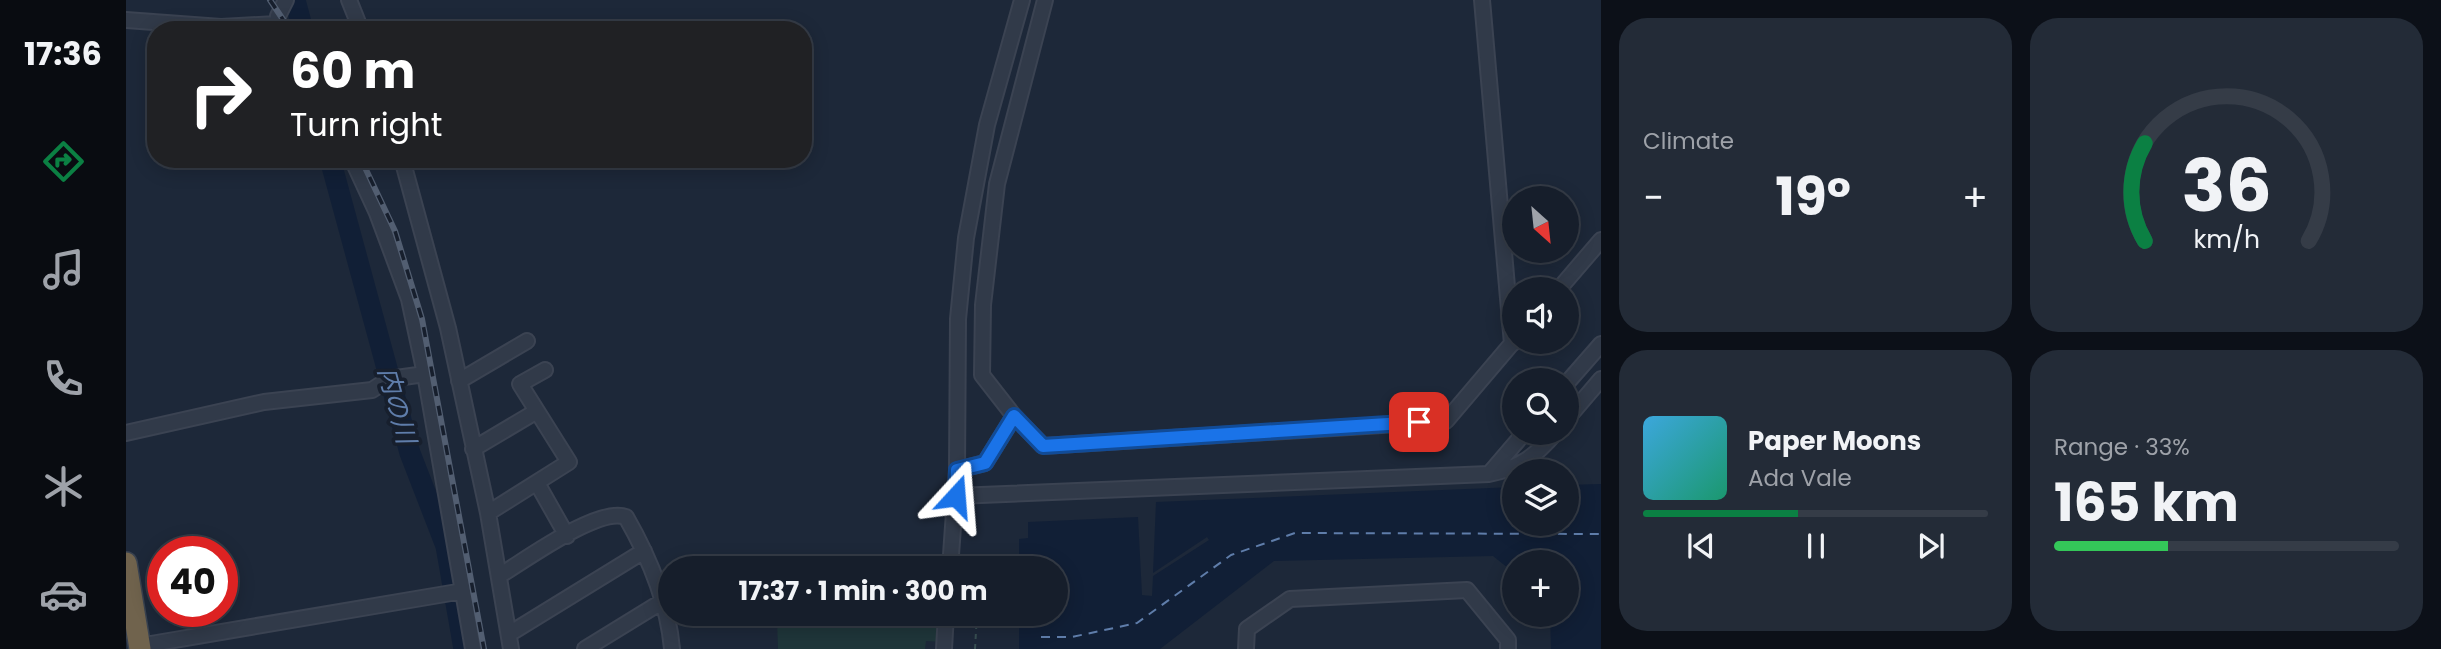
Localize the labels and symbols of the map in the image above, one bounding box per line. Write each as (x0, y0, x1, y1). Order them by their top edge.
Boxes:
north arrow (1502, 186, 1578, 262)
water label: 内の川 (370, 363, 425, 450)
pin (1389, 392, 1449, 452)
position arrow (919, 459, 993, 533)
speed limit sign: 40 (147, 536, 238, 627)

